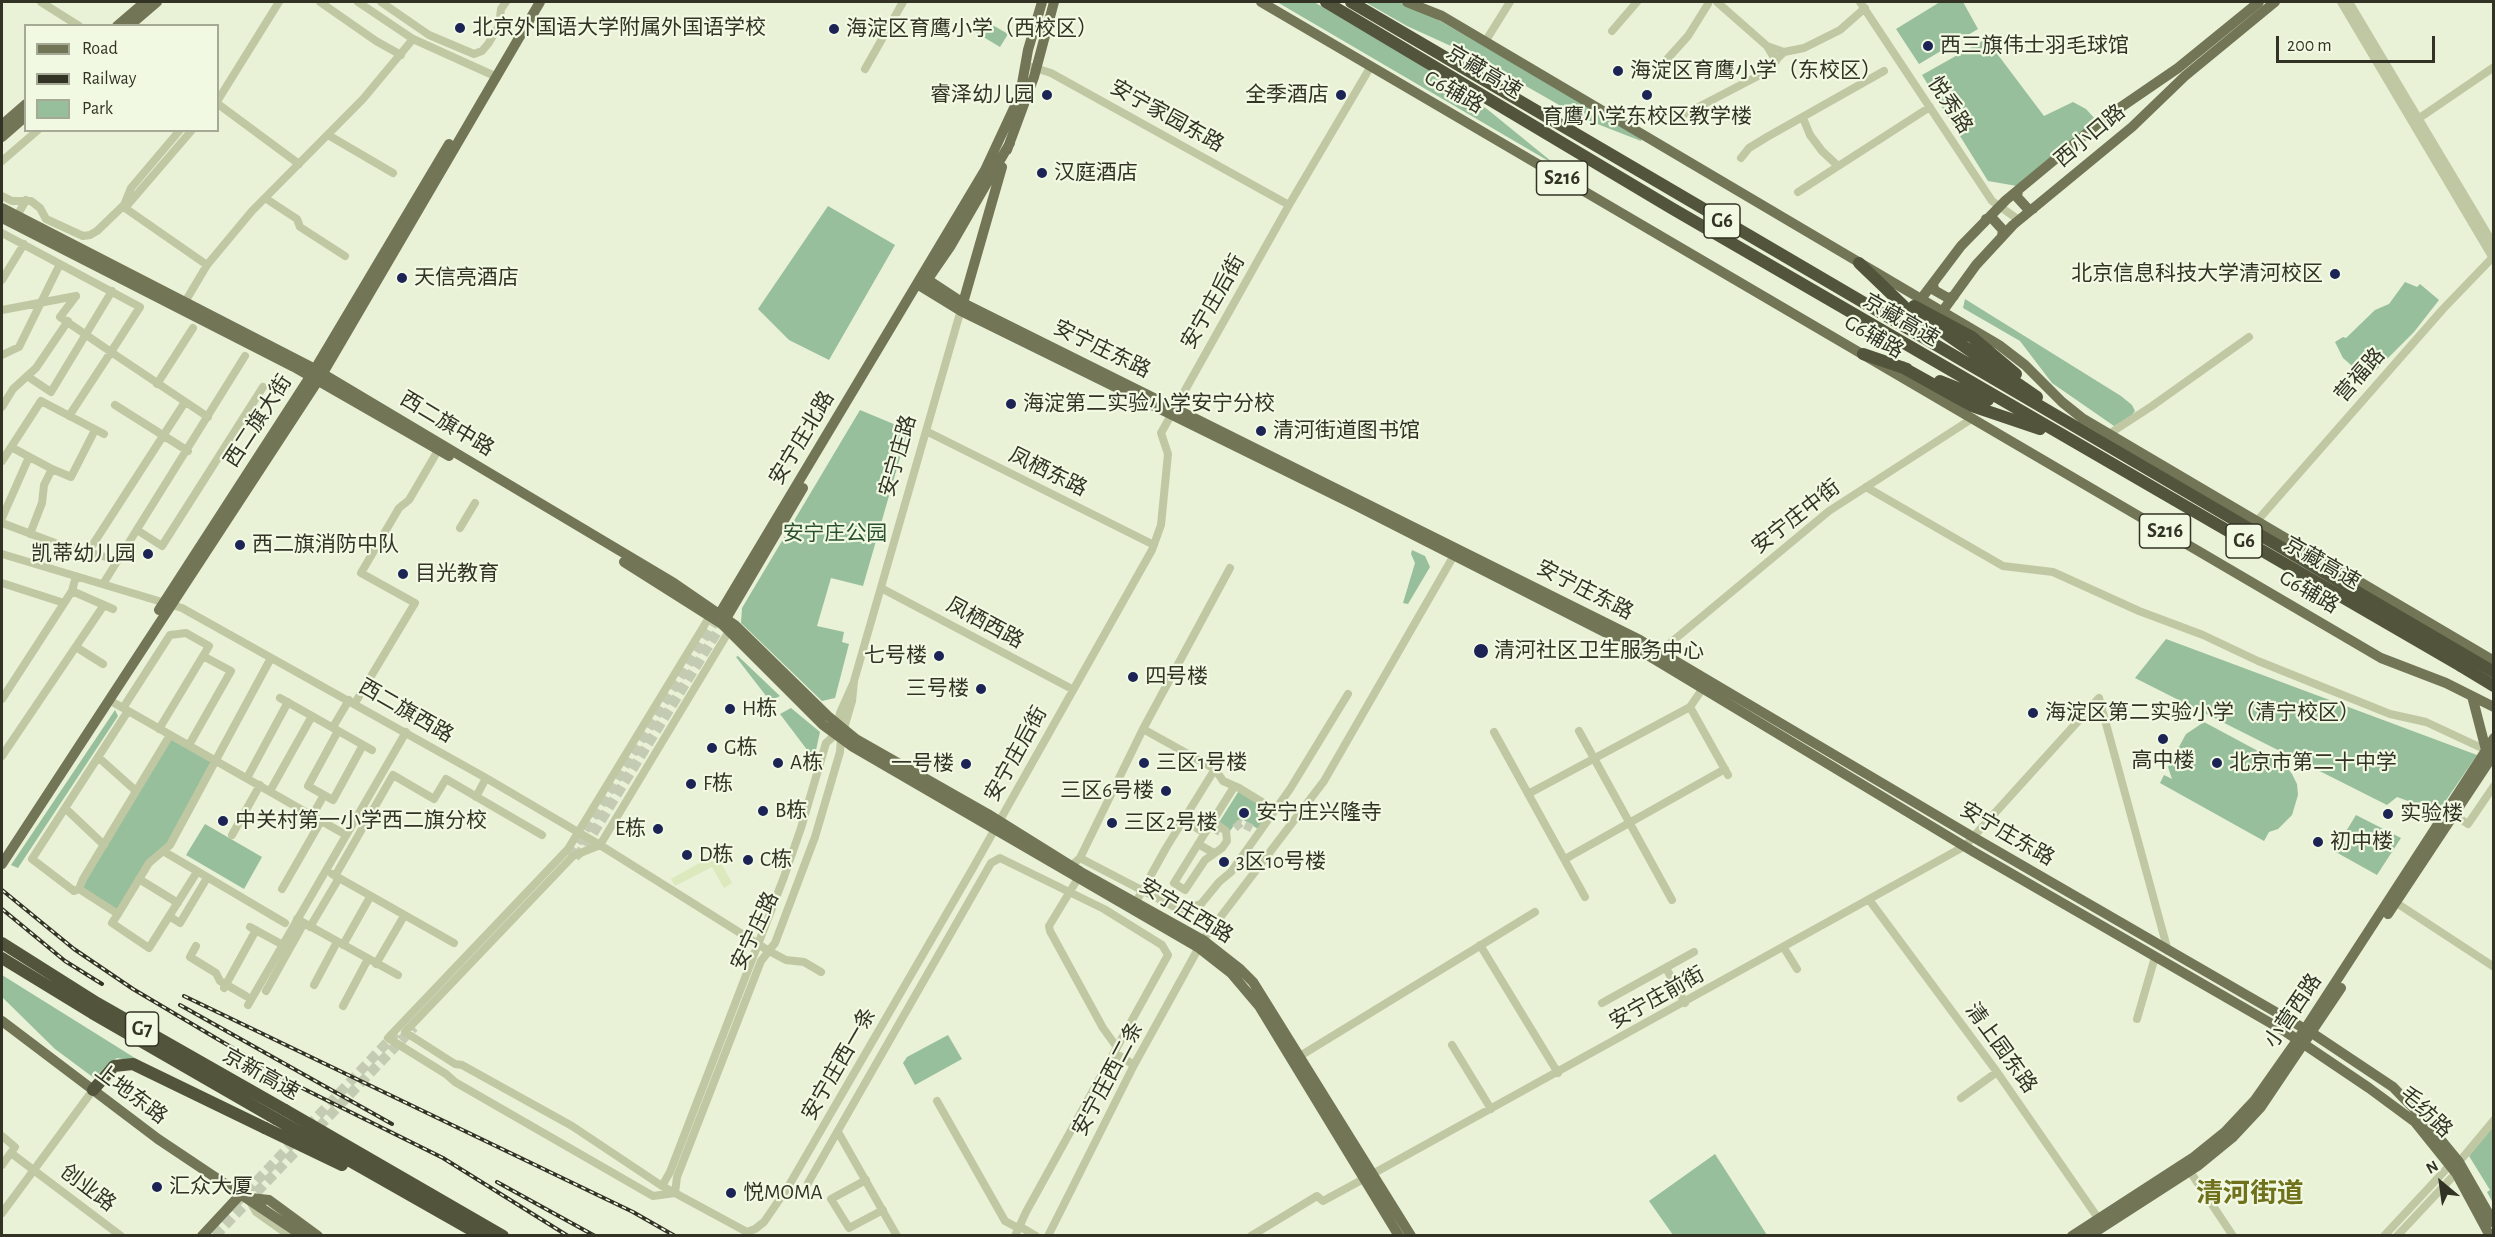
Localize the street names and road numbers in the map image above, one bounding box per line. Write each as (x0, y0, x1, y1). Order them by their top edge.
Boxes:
street label: 京藏高速 (1442, 40, 1526, 104)
street label: G6辅路 (1420, 65, 1488, 119)
street label: 悦秀路 (1922, 72, 1978, 138)
street label: 安宁家园东路 (1106, 74, 1228, 158)
street label: 西小口路 (2050, 99, 2130, 173)
road number: S216 (1536, 161, 1588, 195)
road number: G6 (1704, 204, 1740, 238)
street label: 安宁庄后街 (1176, 250, 1250, 354)
street label: 京藏高速 (1858, 288, 1944, 352)
street label: G6辅路 (1840, 310, 1908, 364)
street label: 安宁庄东路 (1049, 315, 1155, 383)
street label: 营福路 (2330, 343, 2390, 407)
street label: 西二旗大街 (219, 370, 297, 472)
street label: 西二旗中路 (396, 386, 498, 462)
street label: 安宁庄北路 (764, 387, 840, 489)
street label: 安宁庄路 (874, 412, 922, 500)
street label: 凤栖东路 (1005, 442, 1091, 502)
street label: 安宁庄中街 (1747, 475, 1845, 559)
road number: S216 (2140, 514, 2190, 548)
road number: G6 (2226, 524, 2262, 558)
street label: 京藏高速 (2279, 531, 2365, 595)
street label: 安宁庄东路 (1533, 555, 1637, 625)
street label: G6辅路 (2275, 565, 2343, 619)
street label: 凤栖西路 (942, 592, 1028, 654)
street label: 西二旗西路 (354, 674, 458, 748)
street label: 安宁庄后街 (980, 702, 1052, 806)
street label: 安宁庄东路 (1955, 797, 2059, 871)
street label: 安宁庄西路 (1135, 873, 1237, 949)
street label: 安宁庄路 (726, 888, 784, 974)
street label: 安宁庄前街 (1605, 962, 1709, 1034)
street label: 小营西路 (2259, 969, 2327, 1053)
street label: 清上园东路 (1960, 998, 2042, 1098)
street label: 安宁庄西一条 (797, 1003, 881, 1125)
road number: G7 (126, 1012, 158, 1046)
street label: 安宁庄西二条 (1067, 1017, 1149, 1141)
street label: 京新高速 (218, 1043, 304, 1105)
street label: 上地东路 (90, 1059, 172, 1129)
street label: 毛纺路 (2395, 1081, 2457, 1143)
street label: 创业路 (55, 1159, 121, 1217)

